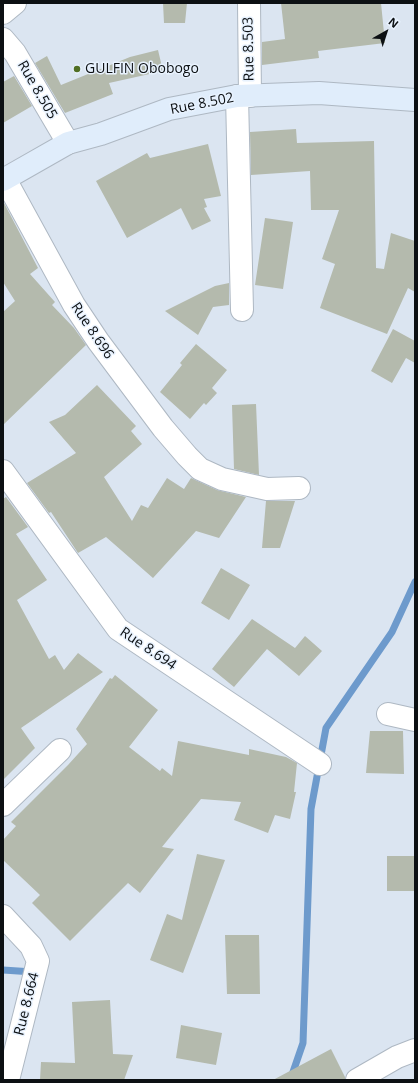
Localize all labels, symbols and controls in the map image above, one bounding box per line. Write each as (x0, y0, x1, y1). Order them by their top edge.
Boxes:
north arrow (366, 12, 406, 52)
text: N (386, 14, 402, 31)
street label: Rue 8.503 (240, 17, 258, 81)
street label: Rue 8.505 (14, 58, 60, 122)
place label: GULFIN Obobogo (85, 61, 199, 77)
marker: GULFIN Obobogo (72, 64, 82, 74)
street label: Rue 8.502 (169, 90, 235, 118)
street label: Rue 8.696 (67, 300, 117, 362)
street label: Rue 8.694 (117, 624, 179, 674)
street label: Rue 8.664 (11, 971, 43, 1037)

